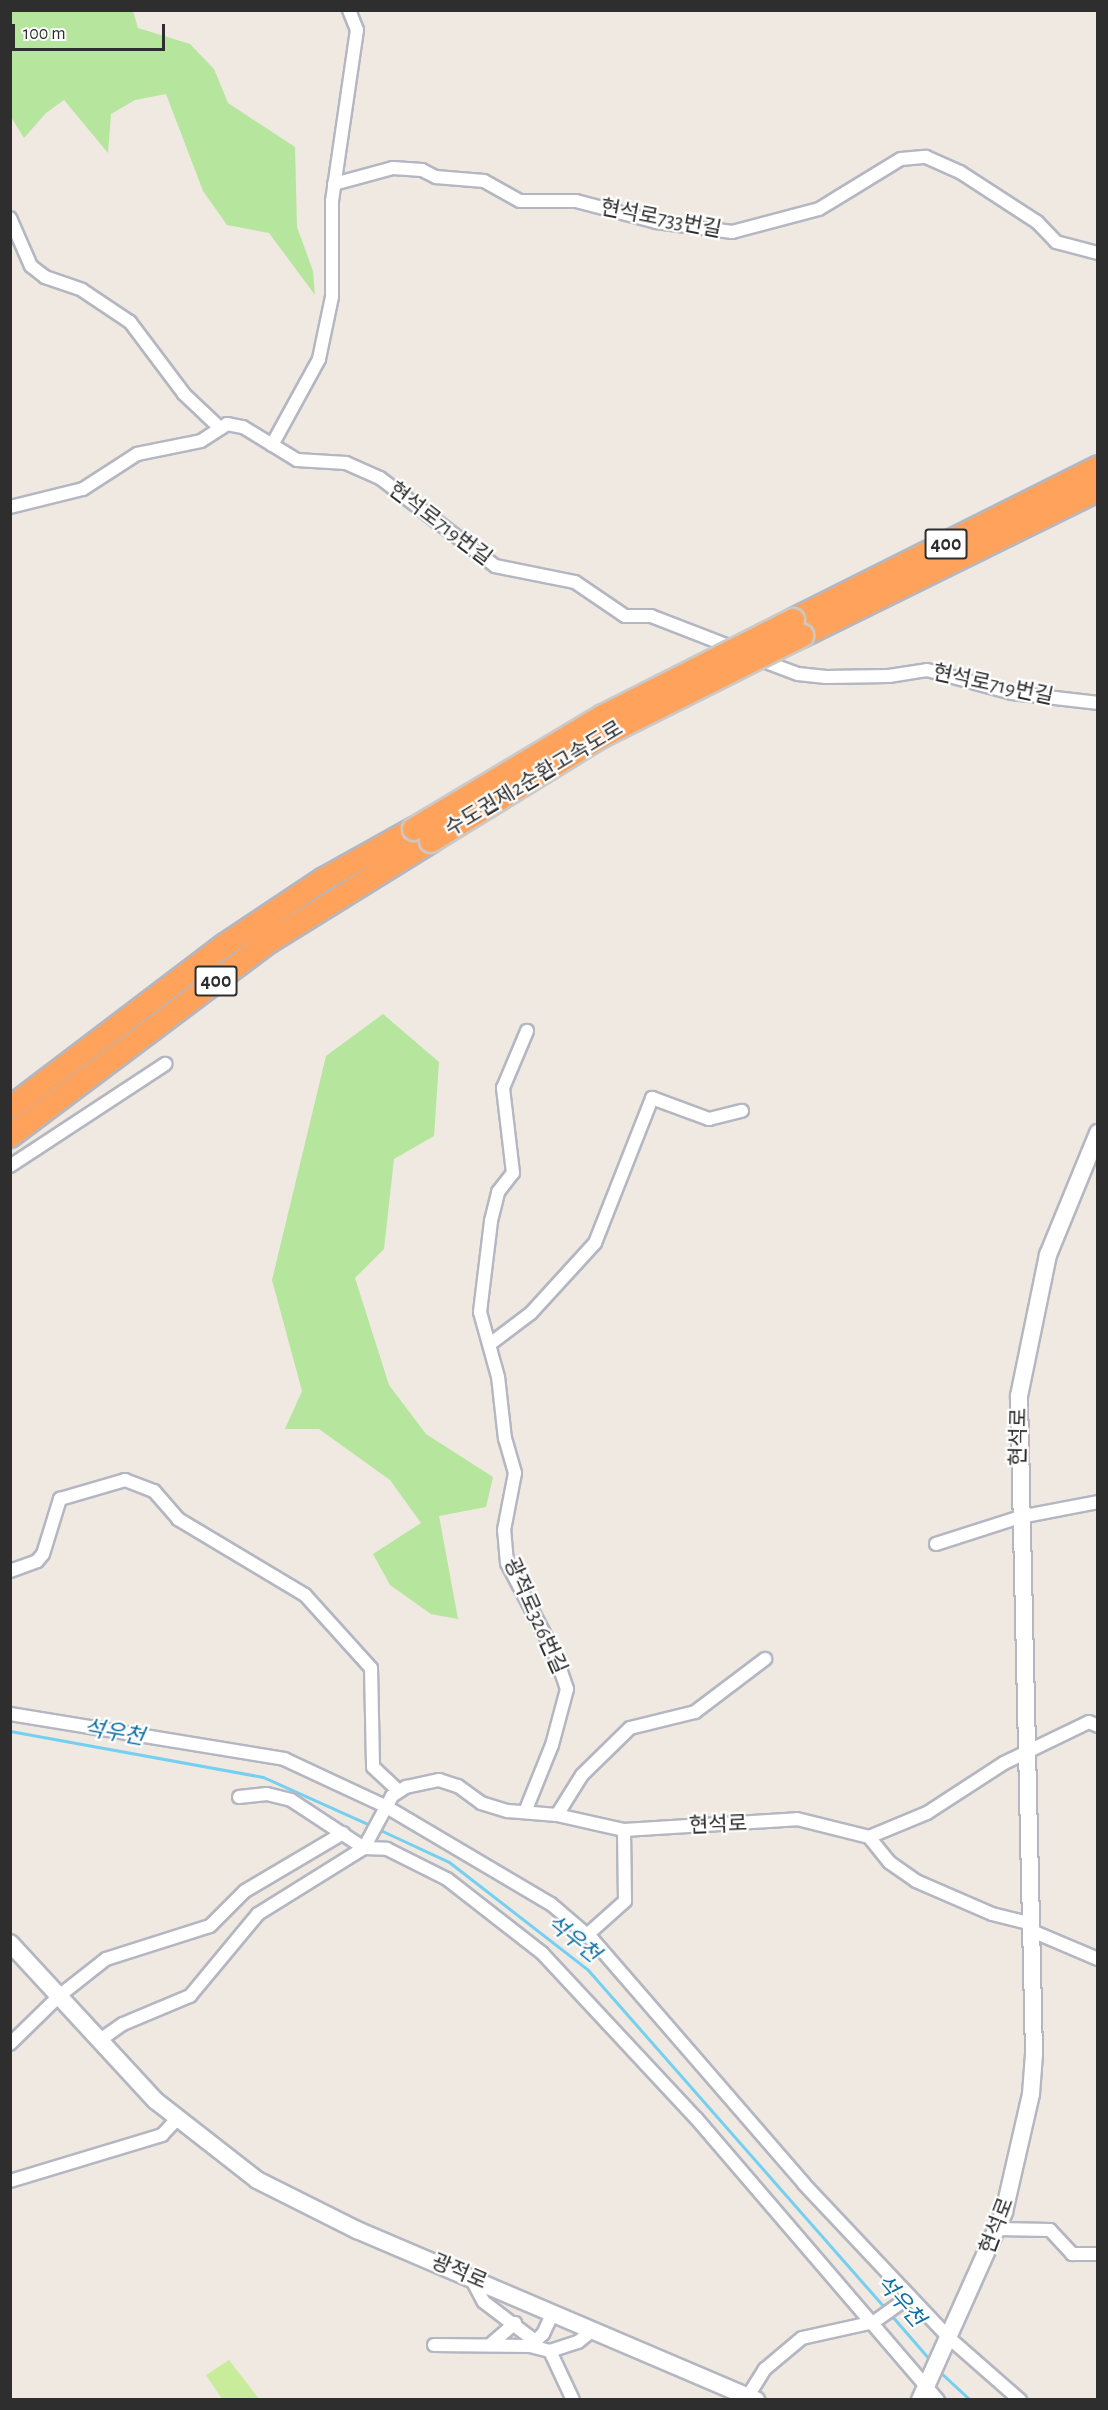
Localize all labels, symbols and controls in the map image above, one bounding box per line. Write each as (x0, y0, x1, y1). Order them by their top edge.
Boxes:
scale bar (15, 12, 168, 50)
text: 100 m (23, 25, 66, 43)
street label: 현석로733번길 (598, 195, 724, 243)
street label: 현석로719번길 (384, 477, 496, 571)
road number: 400 (924, 527, 968, 561)
street label: 현석로719번길 (930, 660, 1056, 710)
street label: 수도권제2순환고속도로 (441, 716, 627, 842)
road number: 400 (194, 964, 238, 998)
street label: 현석로 (1006, 1408, 1032, 1466)
street label: 광적로326번길 (498, 1554, 572, 1678)
water label: 석우천 (82, 1715, 146, 1751)
street label: 현석로 (689, 1811, 747, 1839)
water label: 석우천 (541, 1910, 605, 1968)
street label: 현석로 (975, 2194, 1019, 2258)
street label: 광적로 (427, 2249, 491, 2295)
water label: 석우천 (870, 2269, 930, 2333)

